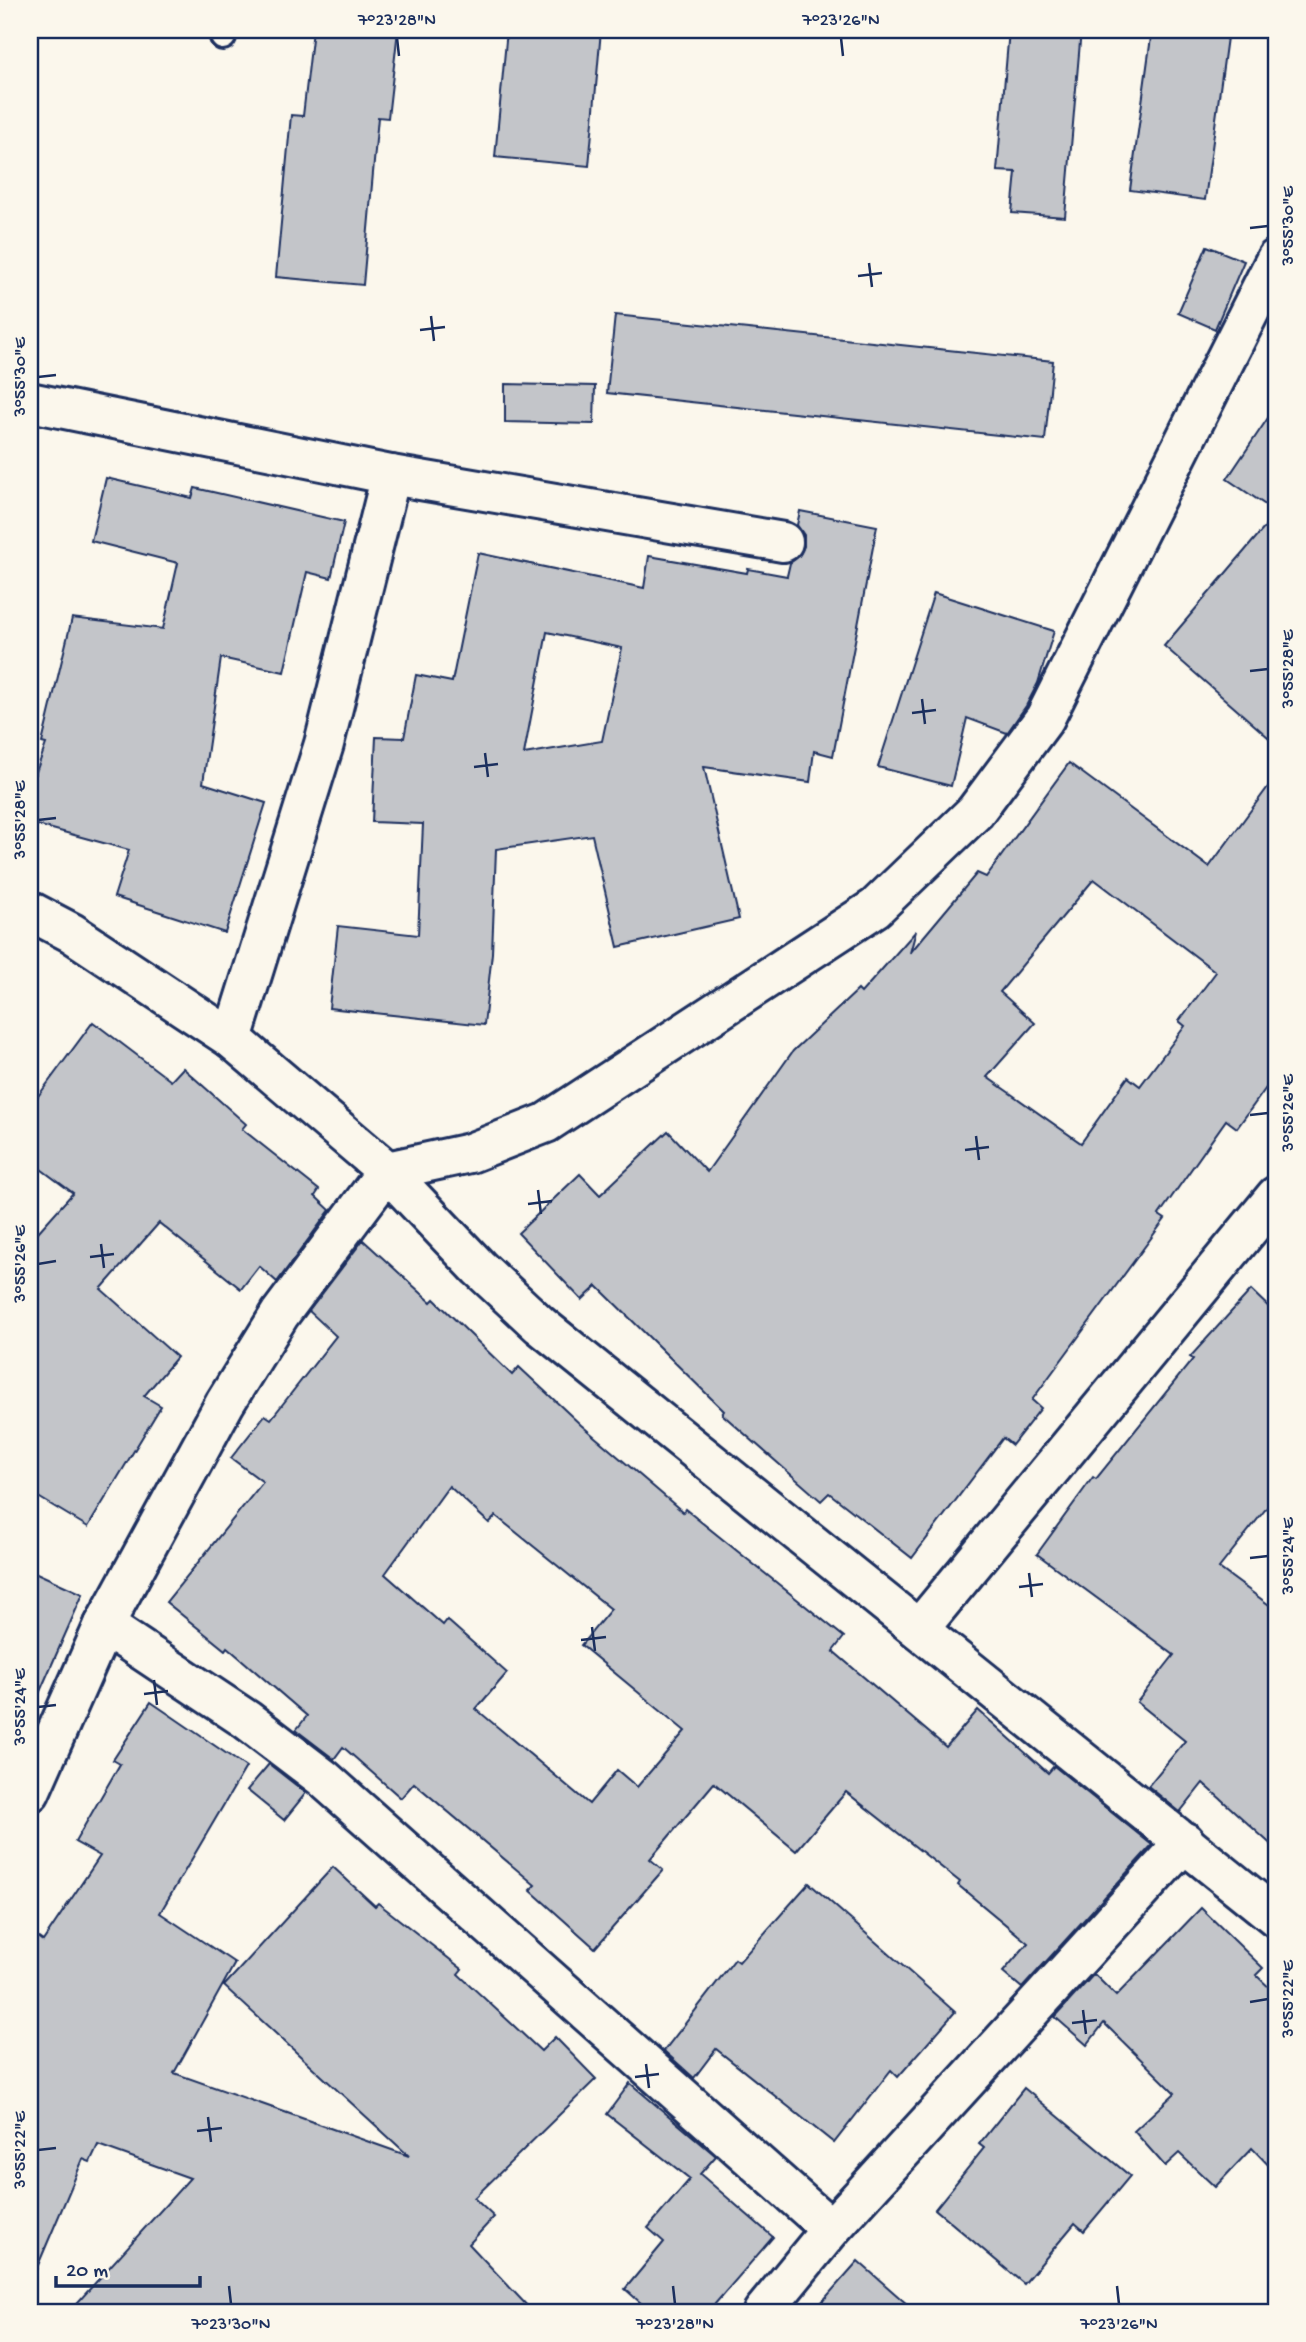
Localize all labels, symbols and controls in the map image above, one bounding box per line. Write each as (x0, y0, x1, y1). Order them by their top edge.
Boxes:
text: 7°23'28"N (357, 11, 436, 32)
text: 7°23'26"N (801, 11, 880, 32)
text: 3°55'30"E (1279, 186, 1300, 267)
text: 3°55'30"E (11, 337, 32, 418)
text: 3°55'28"E (1279, 629, 1300, 709)
text: 3°55'28"E (11, 780, 32, 860)
text: 3°55'26"E (1279, 1073, 1300, 1153)
text: 3°55'26"E (11, 1224, 32, 1304)
text: 3°55'24"E (1279, 1517, 1300, 1595)
text: 3°55'24"E (11, 1668, 32, 1746)
text: 3°55'22"E (1279, 1960, 1300, 2039)
text: 3°55'22"E (11, 2111, 32, 2190)
scale bar (56, 2244, 200, 2288)
text: 20 m (66, 2260, 108, 2285)
text: 7°23'30"N (191, 2315, 271, 2336)
text: 7°23'28"N (635, 2315, 714, 2336)
text: 7°23'26"N (1079, 2315, 1158, 2336)

